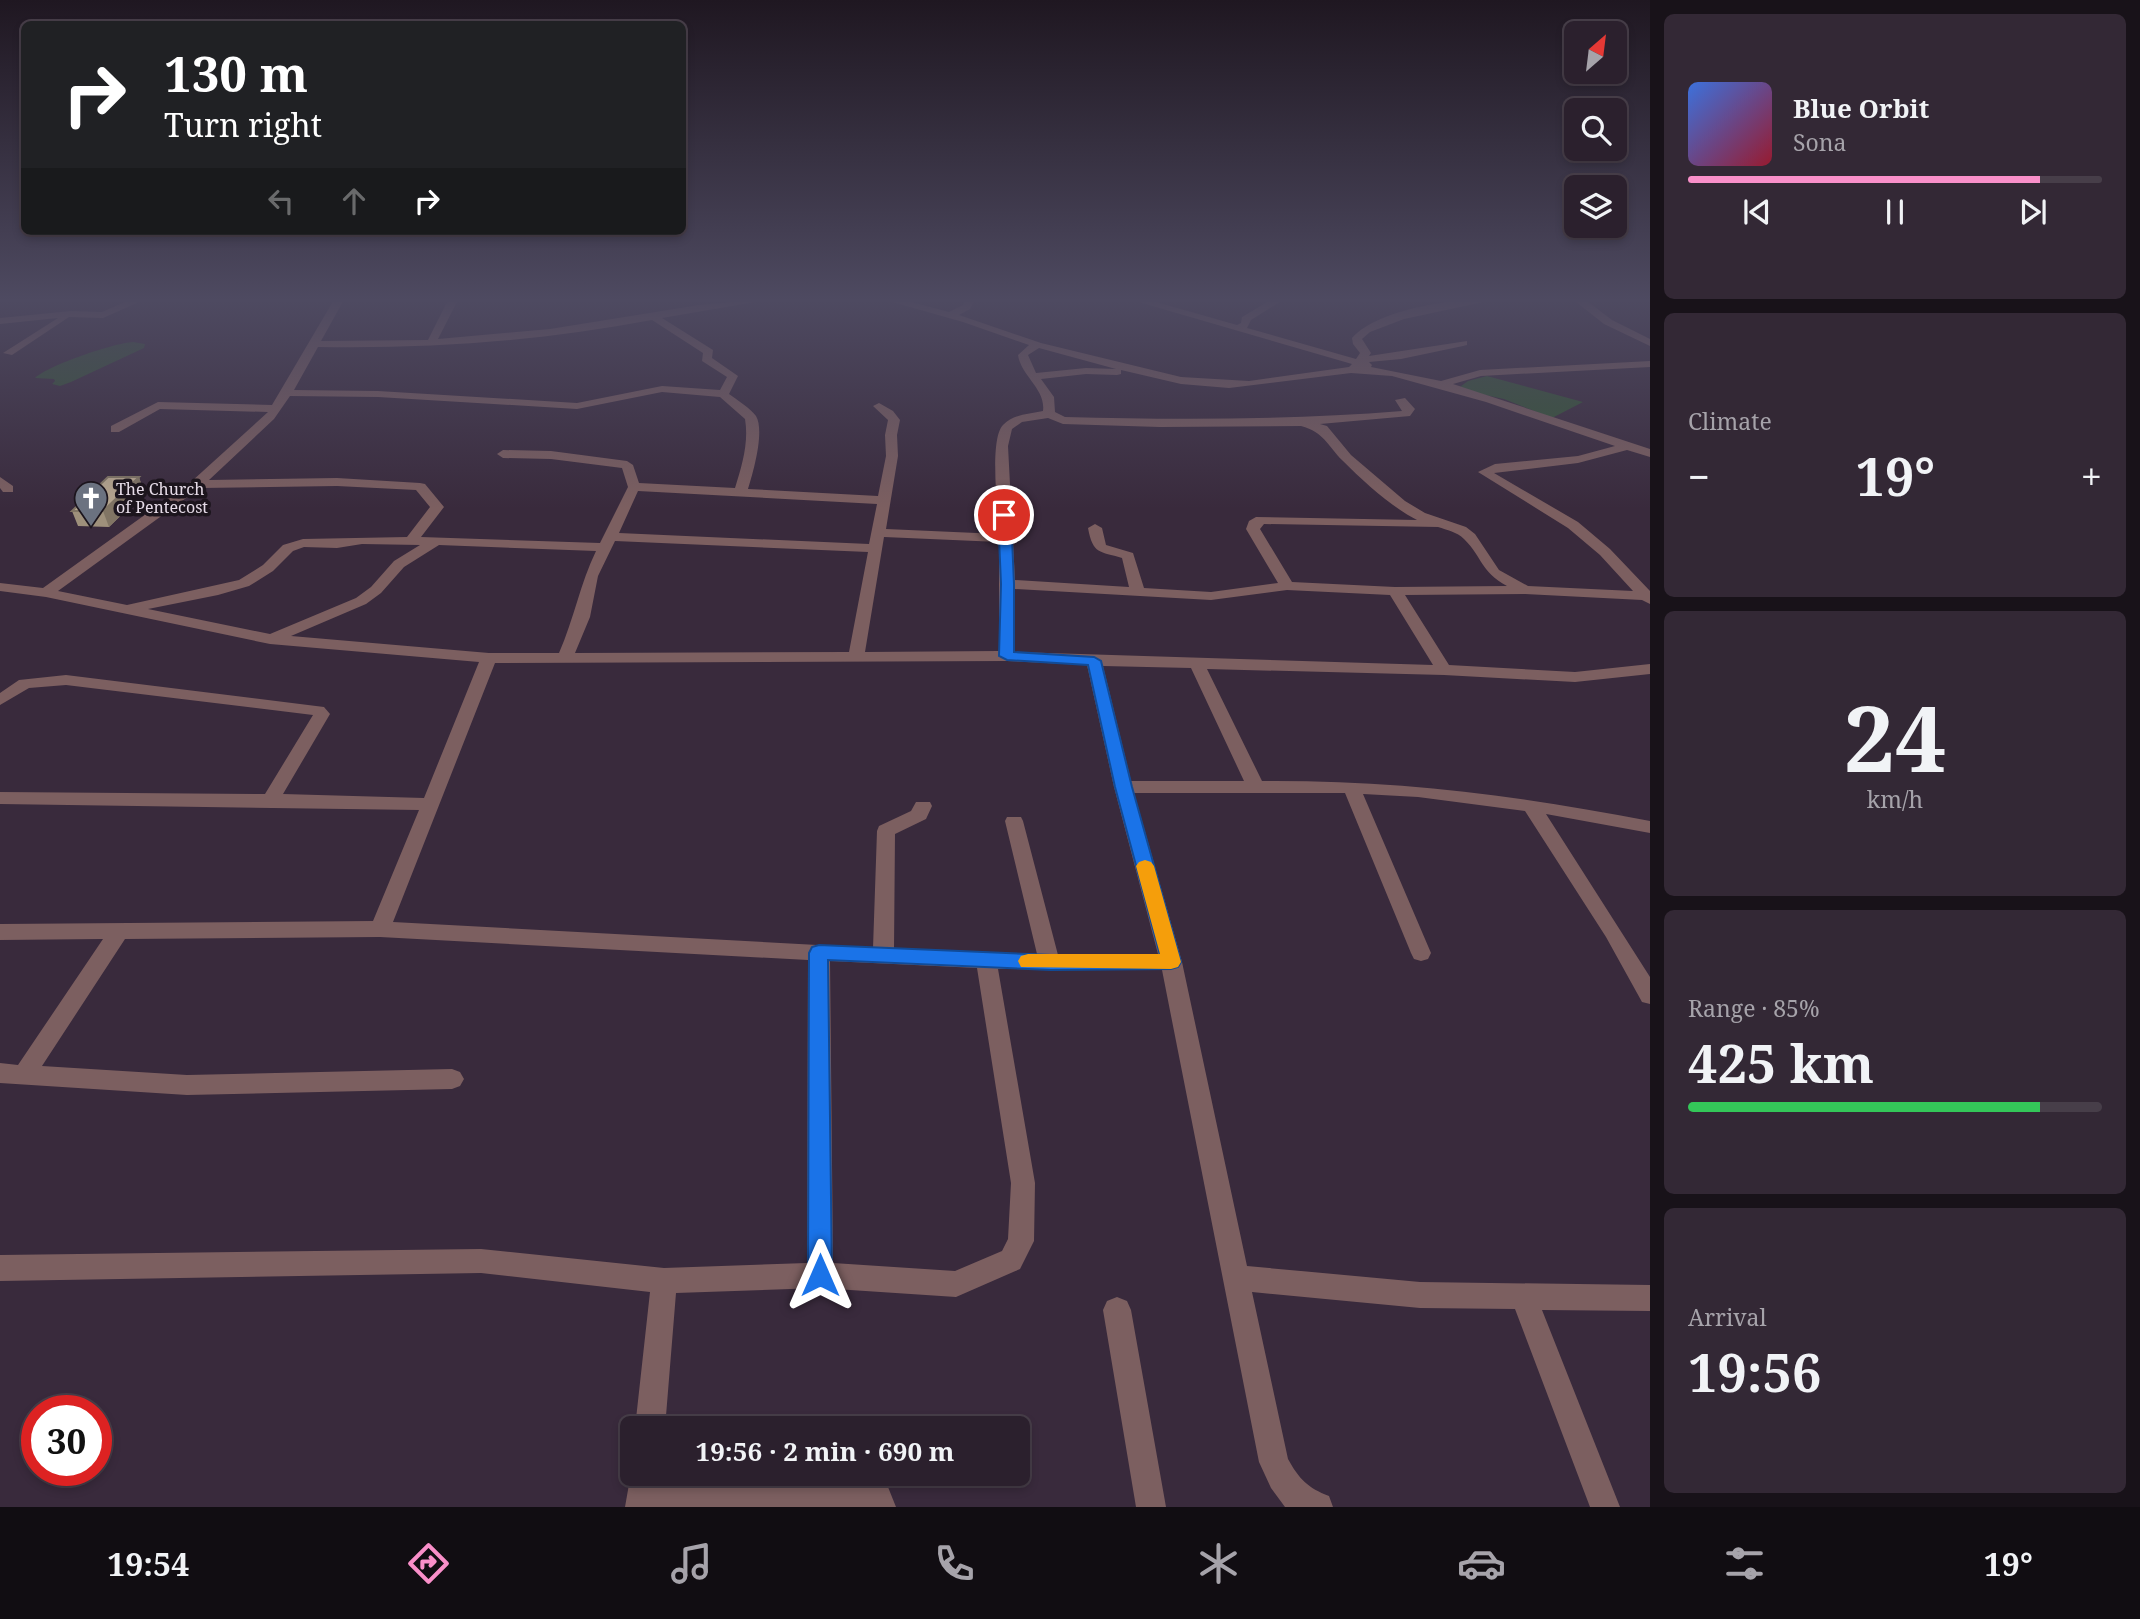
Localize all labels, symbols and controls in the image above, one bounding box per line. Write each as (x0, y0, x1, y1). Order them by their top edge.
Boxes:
north arrow (1564, 21, 1628, 84)
map controls (1564, 21, 1627, 238)
text: 130 m (164, 40, 308, 106)
icon: right (49, 49, 140, 140)
text: Blue Orbit (1793, 90, 1929, 126)
button: search (1564, 98, 1627, 161)
text: Turn right (164, 103, 322, 146)
text: Sona (1793, 126, 1847, 158)
button: layers (1564, 175, 1627, 238)
icon: left (262, 182, 300, 220)
icon: ahead (335, 182, 373, 220)
icon: right (408, 182, 446, 220)
icon: previous (1738, 193, 1776, 231)
icon: pause (1876, 193, 1914, 231)
icon: next (2014, 193, 2052, 231)
text: Climate (1688, 405, 1772, 437)
text: 19° (1856, 440, 1935, 511)
text: − (1688, 450, 1710, 502)
text: + (2081, 450, 2102, 502)
place label: The Church of Pentecost (116, 478, 208, 518)
church icon: The Church of Pentecost (72, 479, 110, 528)
pin (974, 485, 1034, 545)
icon: arrive (985, 496, 1023, 534)
text: 24 (1844, 675, 1946, 799)
text: km/h (1867, 783, 1923, 815)
text: Range · 85% (1688, 992, 1820, 1024)
text: 425 km (1688, 1027, 1874, 1098)
position arrow (783, 1238, 857, 1312)
text: Arrival (1688, 1301, 1767, 1333)
text: 19:56 (1688, 1336, 1821, 1407)
speed limit sign: 30 (21, 1395, 112, 1486)
text: 19:56 · 2 min · 690 m (695, 1433, 955, 1469)
icon: directions (404, 1539, 453, 1588)
icon: music (667, 1539, 716, 1588)
icon: phone (930, 1539, 979, 1588)
icon: climate (1194, 1539, 1243, 1588)
icon: car (1457, 1539, 1506, 1588)
icon: filters (1720, 1539, 1769, 1588)
text: 19:54 (107, 1542, 189, 1585)
text: 19° (1984, 1542, 2033, 1585)

